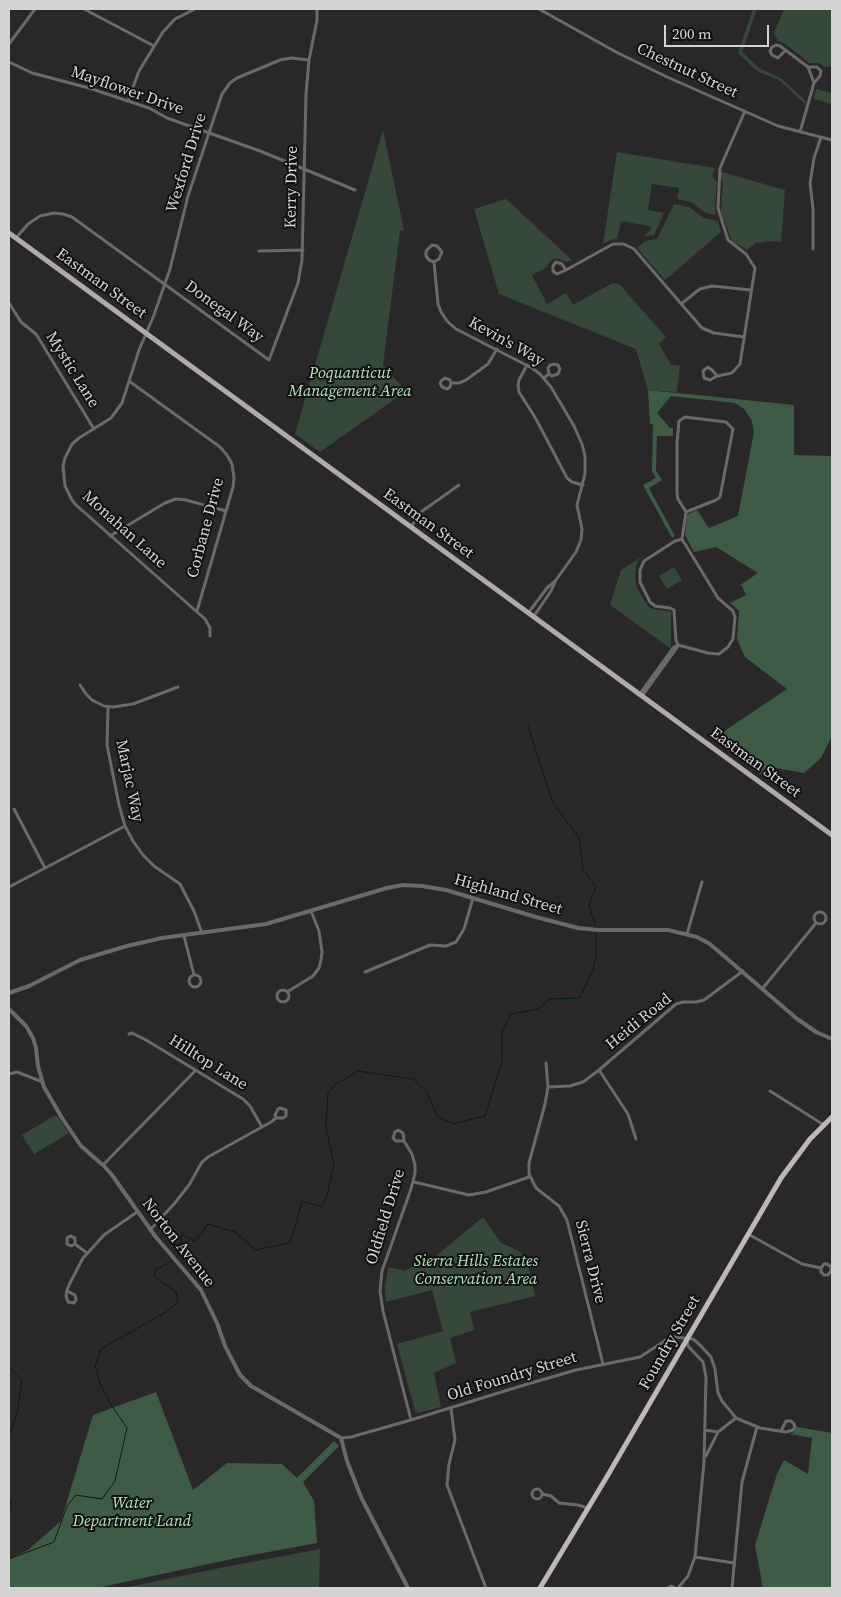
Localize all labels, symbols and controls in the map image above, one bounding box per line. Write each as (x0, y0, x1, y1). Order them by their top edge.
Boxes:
scale bar (666, 15, 771, 47)
text: 200 m (672, 23, 712, 44)
street label: Chestnut Street (633, 39, 741, 103)
street label: Mayflower Drive (68, 63, 186, 119)
street label: Wexford Drive (163, 111, 211, 215)
street label: Kerry Drive (282, 145, 302, 229)
street label: Eastman Street (52, 245, 150, 323)
street label: Donegal Way (181, 277, 267, 347)
street label: Kevin's Way (465, 313, 547, 371)
street label: Mystic Lane (41, 328, 103, 412)
park label: Poquanticut Management Area (288, 364, 412, 402)
street label: Corbane Drive (183, 476, 229, 580)
street label: Eastman Street (379, 485, 477, 563)
street label: Monahan Lane (78, 487, 170, 573)
street label: Eastman Street (706, 724, 804, 802)
street label: Marjac Way (111, 738, 147, 824)
street label: Highland Street (452, 870, 564, 920)
street label: Heidi Road (602, 990, 676, 1054)
street label: Hilltop Lane (165, 1031, 251, 1095)
street label: Oldfield Drive (362, 1167, 410, 1267)
street label: Norton Avenue (137, 1195, 219, 1291)
street label: Sierra Drive (570, 1218, 610, 1306)
park label: Sierra Hills Estates Conservation Area (414, 1252, 538, 1290)
street label: Foundry Street (635, 1293, 705, 1393)
street label: Old Foundry Street (445, 1348, 579, 1406)
park label: Water Department Land (73, 1494, 191, 1532)

